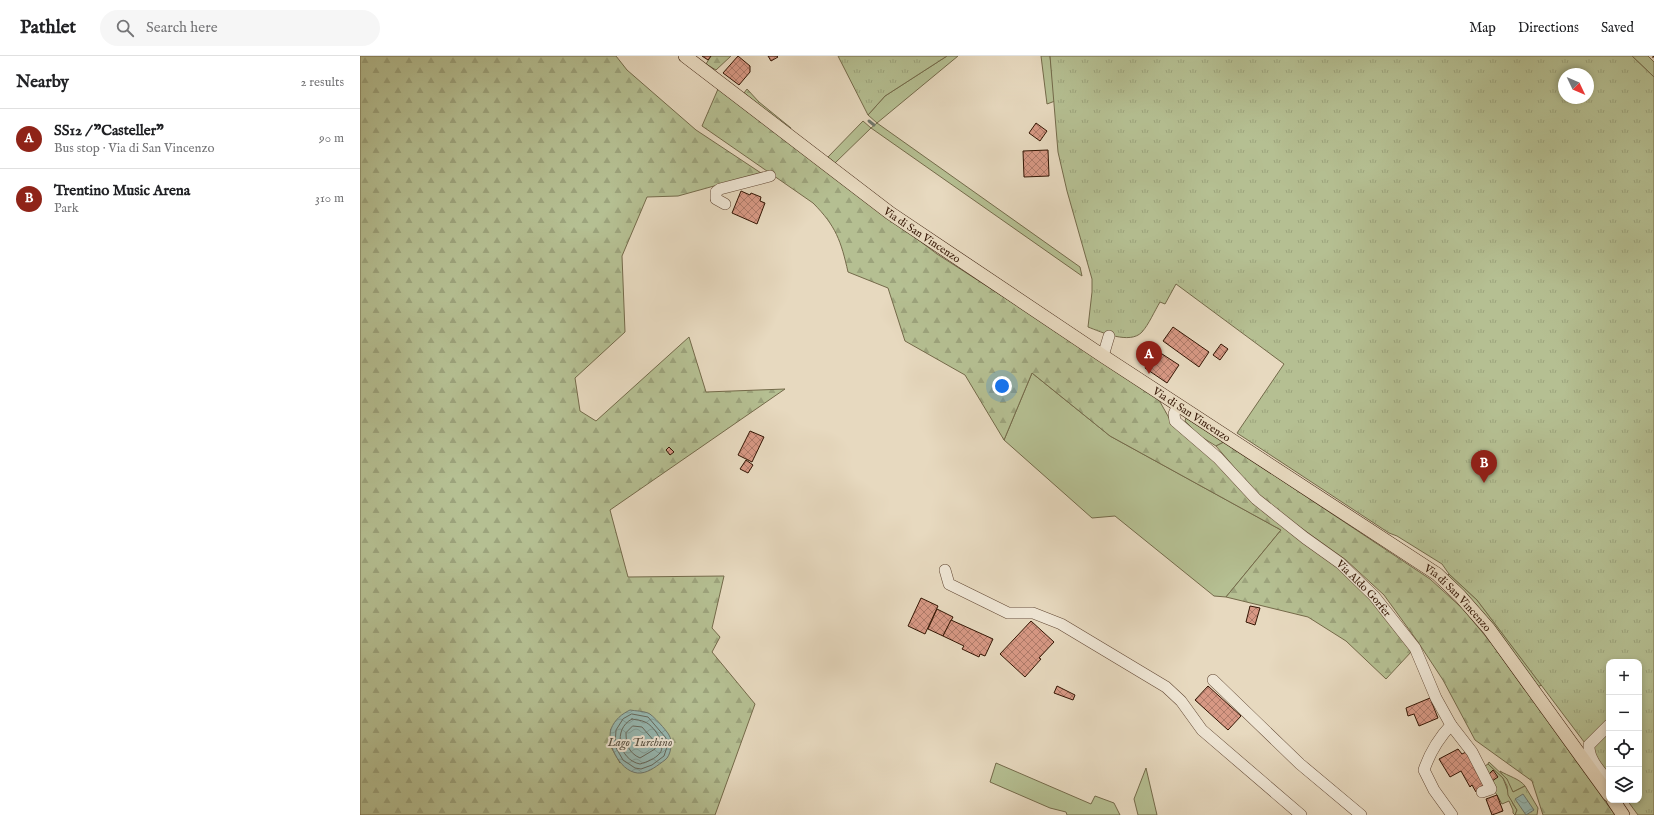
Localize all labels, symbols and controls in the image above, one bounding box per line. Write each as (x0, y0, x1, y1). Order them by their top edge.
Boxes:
search box (100, 10, 380, 46)
text: Pathlet (20, 16, 76, 40)
icon: search (114, 17, 136, 39)
text: Search here (146, 18, 218, 37)
text: Map (1469, 19, 1496, 37)
text: Directions (1518, 19, 1579, 37)
text: Saved (1601, 19, 1634, 37)
north arrow (1558, 68, 1594, 104)
text: Nearby (16, 72, 69, 93)
text: 2 results (300, 74, 344, 91)
text: SS12 / "Casteller" (54, 121, 164, 140)
text: A (25, 130, 33, 147)
text: 90 m (319, 130, 344, 147)
text: Bus stop · Via di San Vincenzo (54, 140, 214, 157)
text: Trentino Music Arena (54, 181, 190, 200)
text: B (25, 190, 33, 207)
text: 310 m (315, 190, 344, 207)
text: Park (54, 200, 79, 217)
street label: Via di San Vincenzo (879, 204, 963, 266)
pin: A (1136, 341, 1162, 374)
your location (992, 376, 1012, 396)
street label: Via di San Vincenzo (1149, 384, 1233, 445)
pin: B (1471, 450, 1497, 483)
street label: Via Aldo Gorfer (1332, 557, 1394, 620)
street label: Via di San Vincenzo (1420, 561, 1494, 635)
map controls (1606, 659, 1642, 803)
button: + (1606, 659, 1642, 695)
button: − (1606, 695, 1642, 731)
button: locate (1606, 731, 1642, 767)
water label: Lago Turchino (607, 735, 672, 751)
button: layers (1606, 767, 1642, 803)

